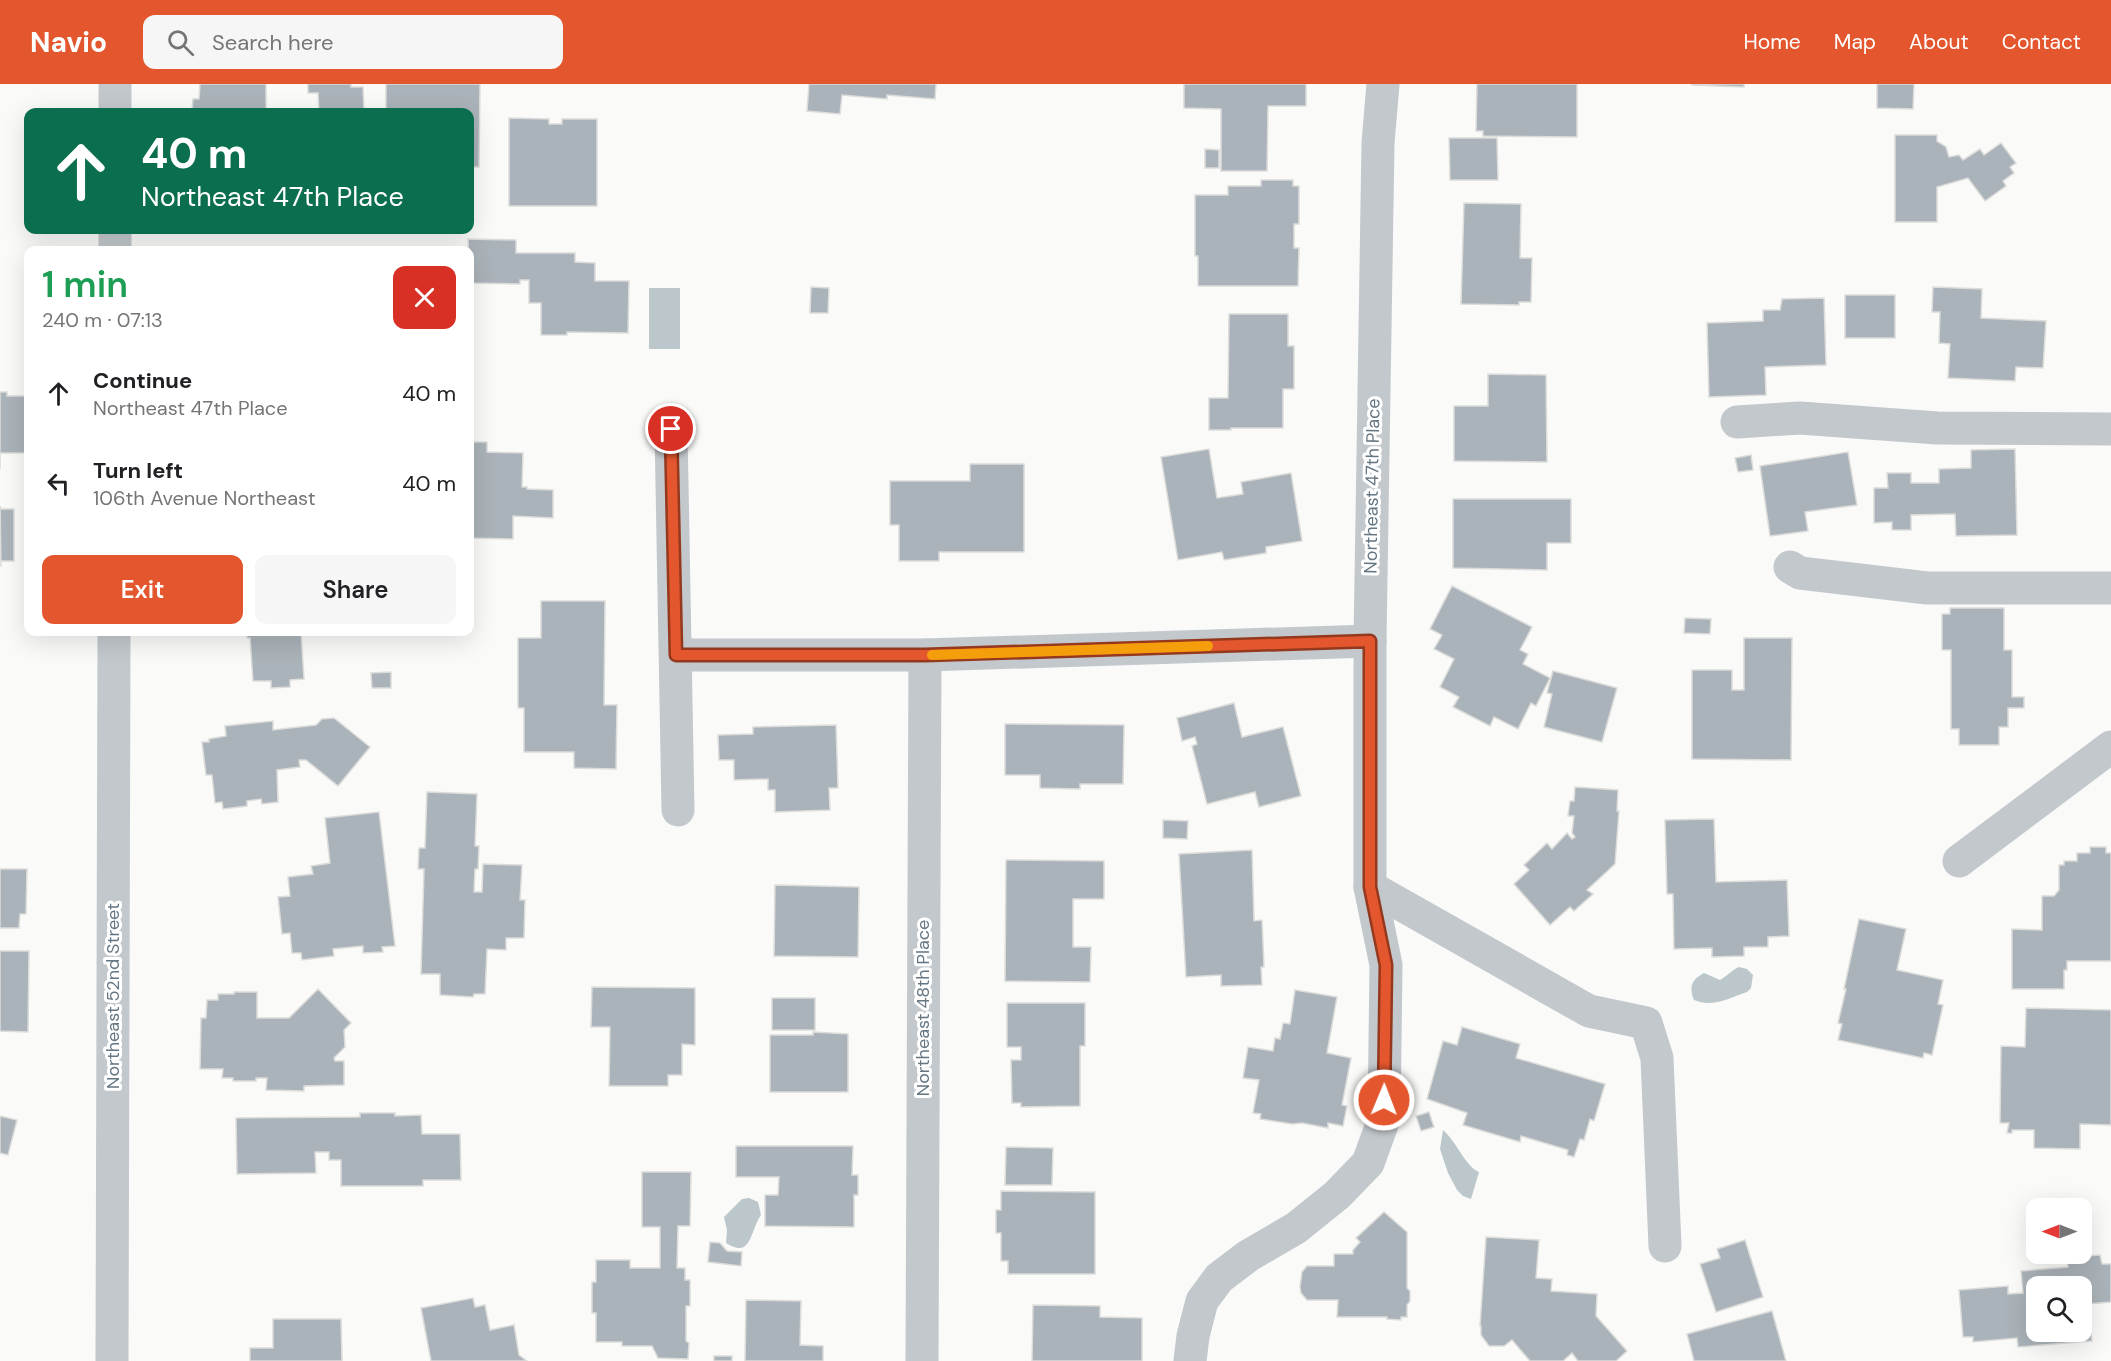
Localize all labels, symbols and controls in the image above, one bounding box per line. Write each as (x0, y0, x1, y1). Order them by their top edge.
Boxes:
search box (143, 15, 563, 69)
text: Navio (30, 24, 107, 61)
icon: search (164, 26, 197, 59)
text: Search here (212, 28, 333, 57)
text: Home (1743, 28, 1801, 56)
text: Map (1834, 28, 1876, 56)
text: About (1909, 28, 1969, 56)
text: Contact (2002, 28, 2081, 56)
text: 40 m (141, 126, 247, 181)
icon: ahead (42, 132, 120, 210)
text: Northeast 47th Place (141, 179, 404, 214)
text: 1 min (42, 261, 128, 308)
button: close (393, 266, 456, 329)
text: 240 m · 07:13 (42, 307, 163, 333)
text: Continue (93, 366, 192, 395)
icon: ahead (42, 377, 75, 410)
text: 40 m (402, 379, 456, 408)
text: Northeast 47th Place (93, 395, 288, 421)
street label: Northeast 47th Place (1358, 398, 1386, 574)
pin (645, 403, 696, 454)
icon: arrive (654, 412, 687, 445)
text: Turn left (93, 456, 183, 485)
icon: left (42, 467, 75, 500)
text: 40 m (402, 469, 456, 498)
text: 106th Avenue Northeast (93, 485, 316, 511)
button: Exit (42, 555, 243, 624)
button: Share (255, 555, 456, 624)
street label: Northeast 52nd Street (101, 903, 125, 1089)
street label: Northeast 48th Place (911, 920, 935, 1096)
position arrow (1352, 1068, 1416, 1132)
north arrow (2026, 1198, 2092, 1264)
map controls (2026, 1198, 2092, 1342)
button: search (2026, 1276, 2092, 1342)

